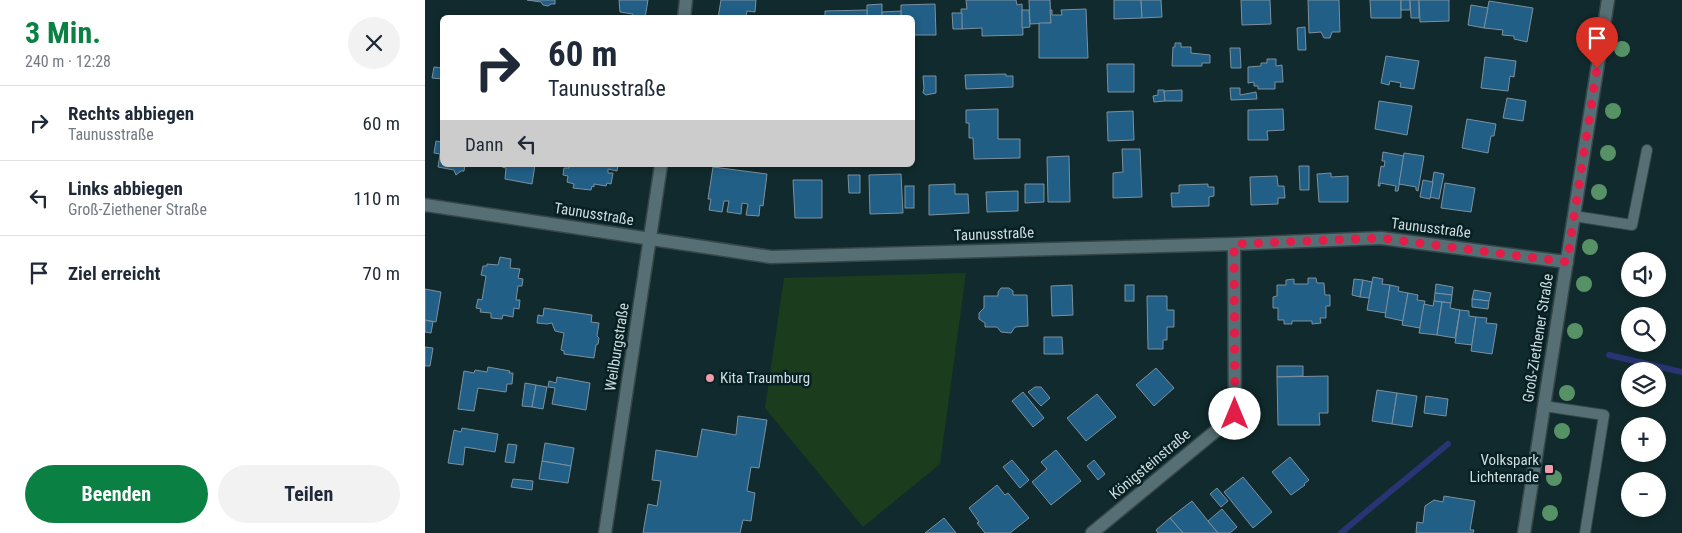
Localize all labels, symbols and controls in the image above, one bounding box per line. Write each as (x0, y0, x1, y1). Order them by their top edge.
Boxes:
text: 3 Min. (25, 15, 101, 50)
button: close (348, 17, 400, 69)
pin (1576, 17, 1618, 68)
icon: arrive (1583, 24, 1611, 52)
text: 60 m (548, 34, 617, 75)
icon: right (465, 35, 530, 100)
text: 240 m · 12:28 (25, 52, 111, 71)
text: Taunusstraße (548, 76, 666, 101)
text: Rechts abbiegen (68, 102, 194, 125)
icon: right (25, 109, 53, 137)
text: 60 m (363, 112, 400, 135)
text: Taunusstraße (68, 125, 154, 144)
icon: left (513, 130, 541, 158)
text: Dann (465, 133, 503, 156)
text: Links abbiegen (68, 177, 183, 200)
icon: left (25, 184, 53, 212)
text: 110 m (353, 187, 400, 210)
street label: Taunusstraße (553, 199, 635, 229)
text: Groß-Ziethener Straße (68, 200, 207, 219)
street label: Taunusstraße (1390, 214, 1472, 242)
street label: Taunusstraße (954, 224, 1034, 244)
map controls (1621, 252, 1666, 517)
button: sound (1621, 252, 1666, 297)
icon: arrive (25, 259, 53, 287)
text: Ziel erreicht (68, 262, 160, 285)
text: 70 m (363, 262, 400, 285)
street label: Groß-Ziethener Straße (1519, 272, 1557, 404)
street label: Weilburgstraße (601, 302, 633, 392)
button: search (1621, 307, 1666, 352)
button: layers (1621, 362, 1666, 407)
place label: Kita Traumburg (720, 369, 810, 387)
marker: Kita Traumburg (704, 372, 716, 384)
position arrow (1208, 387, 1260, 439)
button: + (1621, 417, 1666, 462)
street label: Königsteinstraße (1106, 425, 1194, 503)
place label: Volkspark Lichtenrade (1470, 451, 1539, 486)
marker: Volkspark Lichtenrade (1543, 463, 1555, 475)
button: Beenden (25, 465, 208, 523)
button: Teilen (218, 465, 400, 523)
button: − (1621, 472, 1666, 517)

